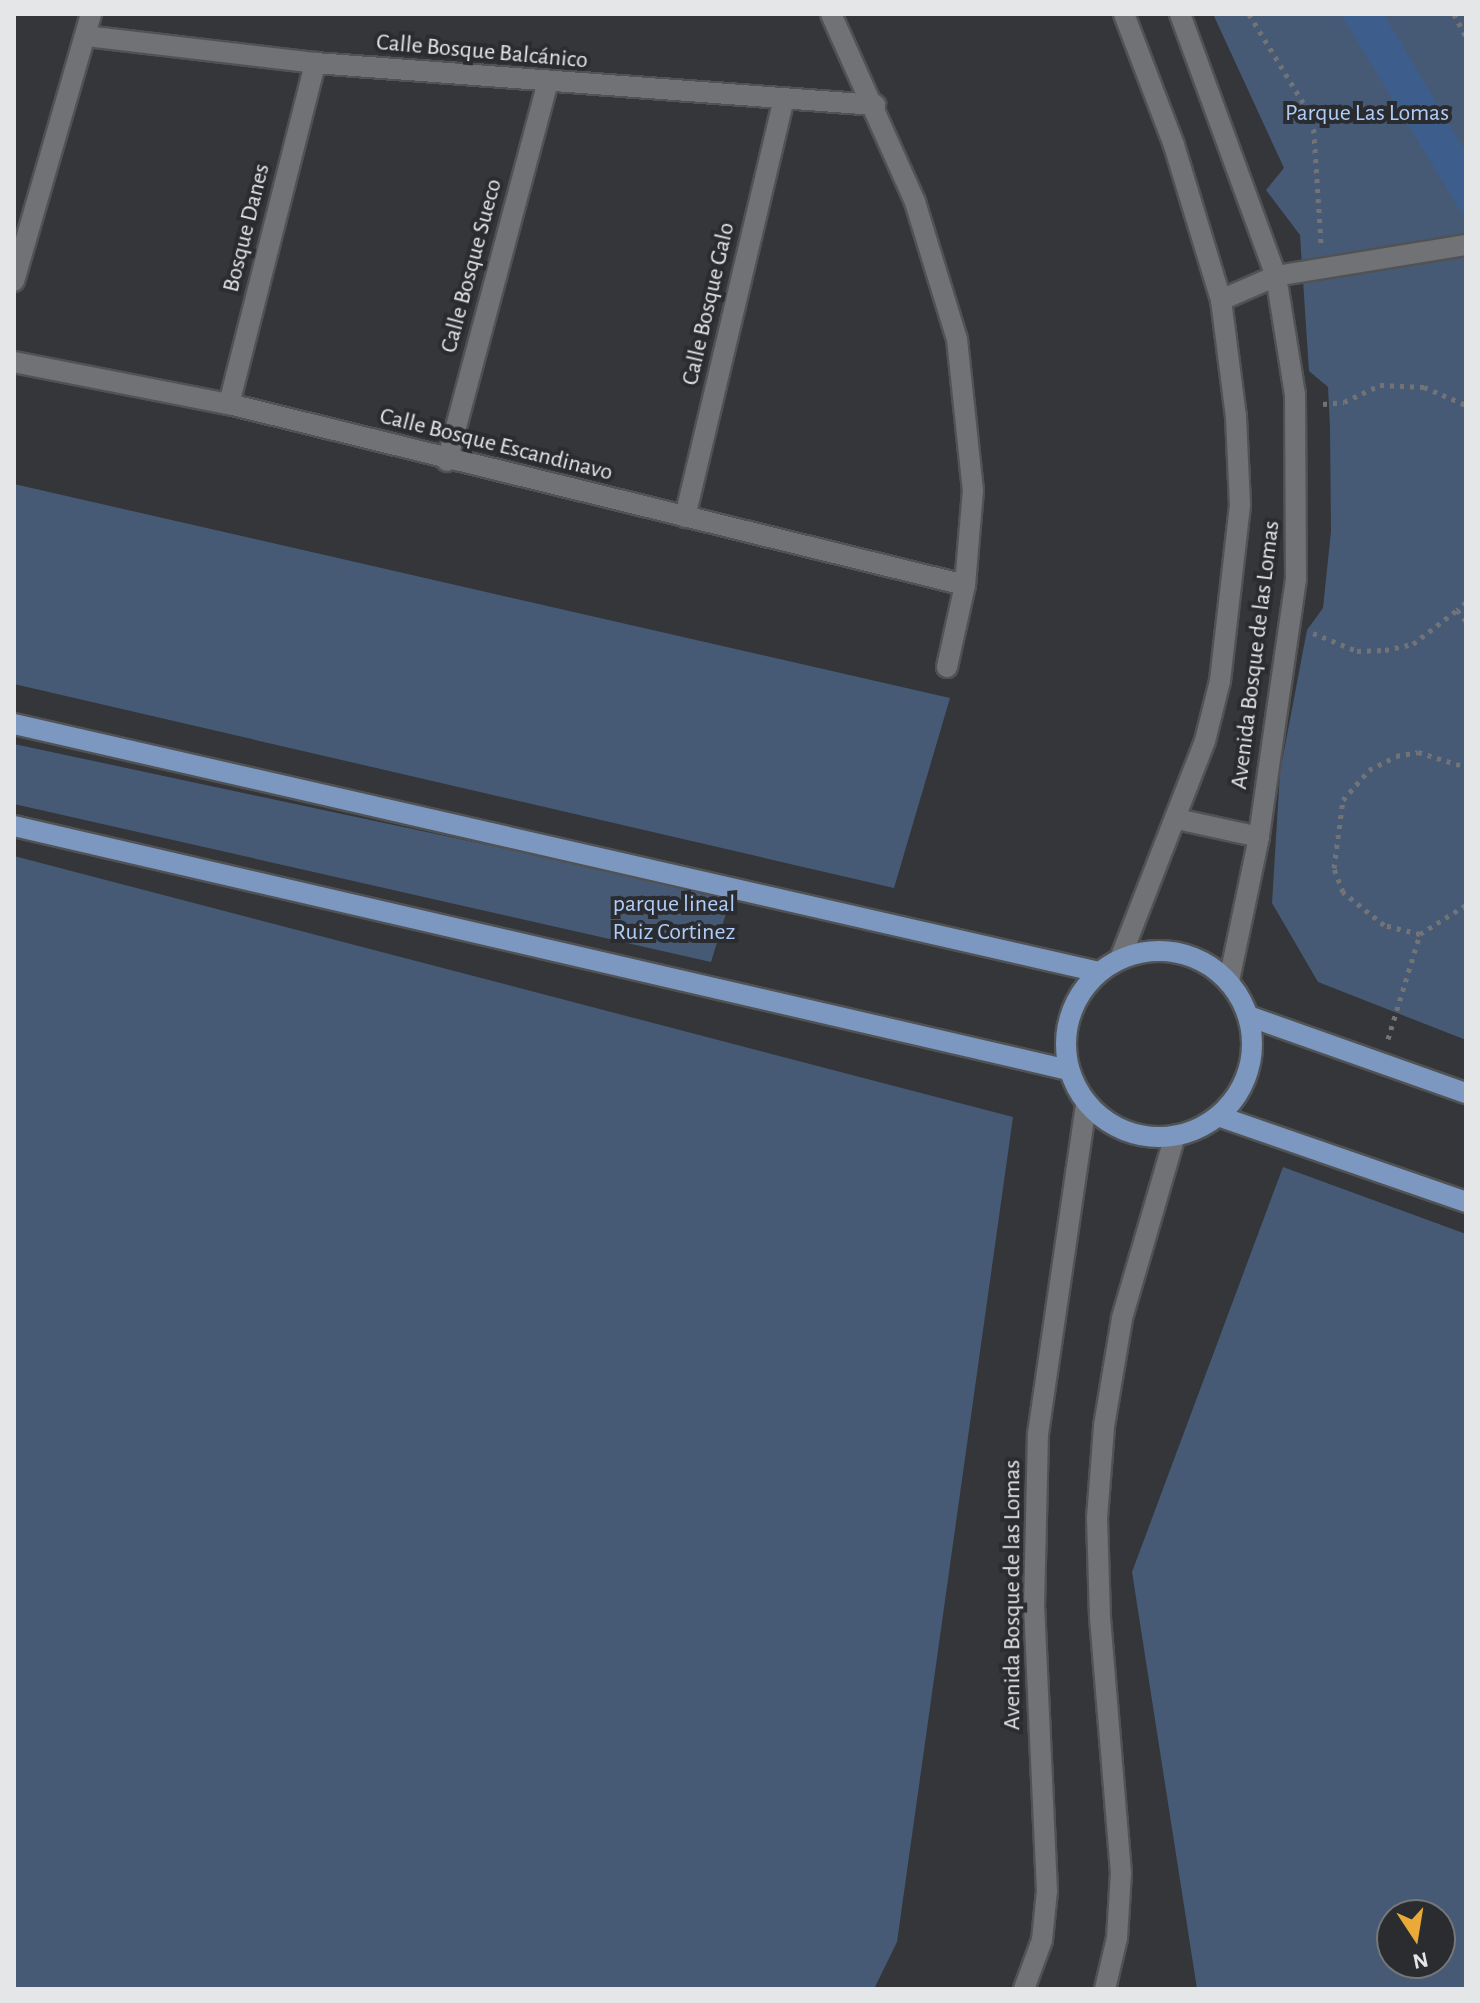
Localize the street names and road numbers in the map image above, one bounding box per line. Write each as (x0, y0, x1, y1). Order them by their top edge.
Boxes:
street label: Calle Bosque Balcánico (375, 28, 589, 76)
street label: Bosque Danes (217, 161, 277, 295)
street label: Calle Bosque Sueco (435, 176, 509, 356)
street label: Calle Bosque Galo (676, 220, 742, 388)
street label: Calle Bosque Escandinavo (377, 402, 615, 488)
street label: Avenida Bosque de las Lomas (1225, 519, 1287, 791)
street label: Avenida Bosque de las Lomas (999, 1460, 1027, 1730)

